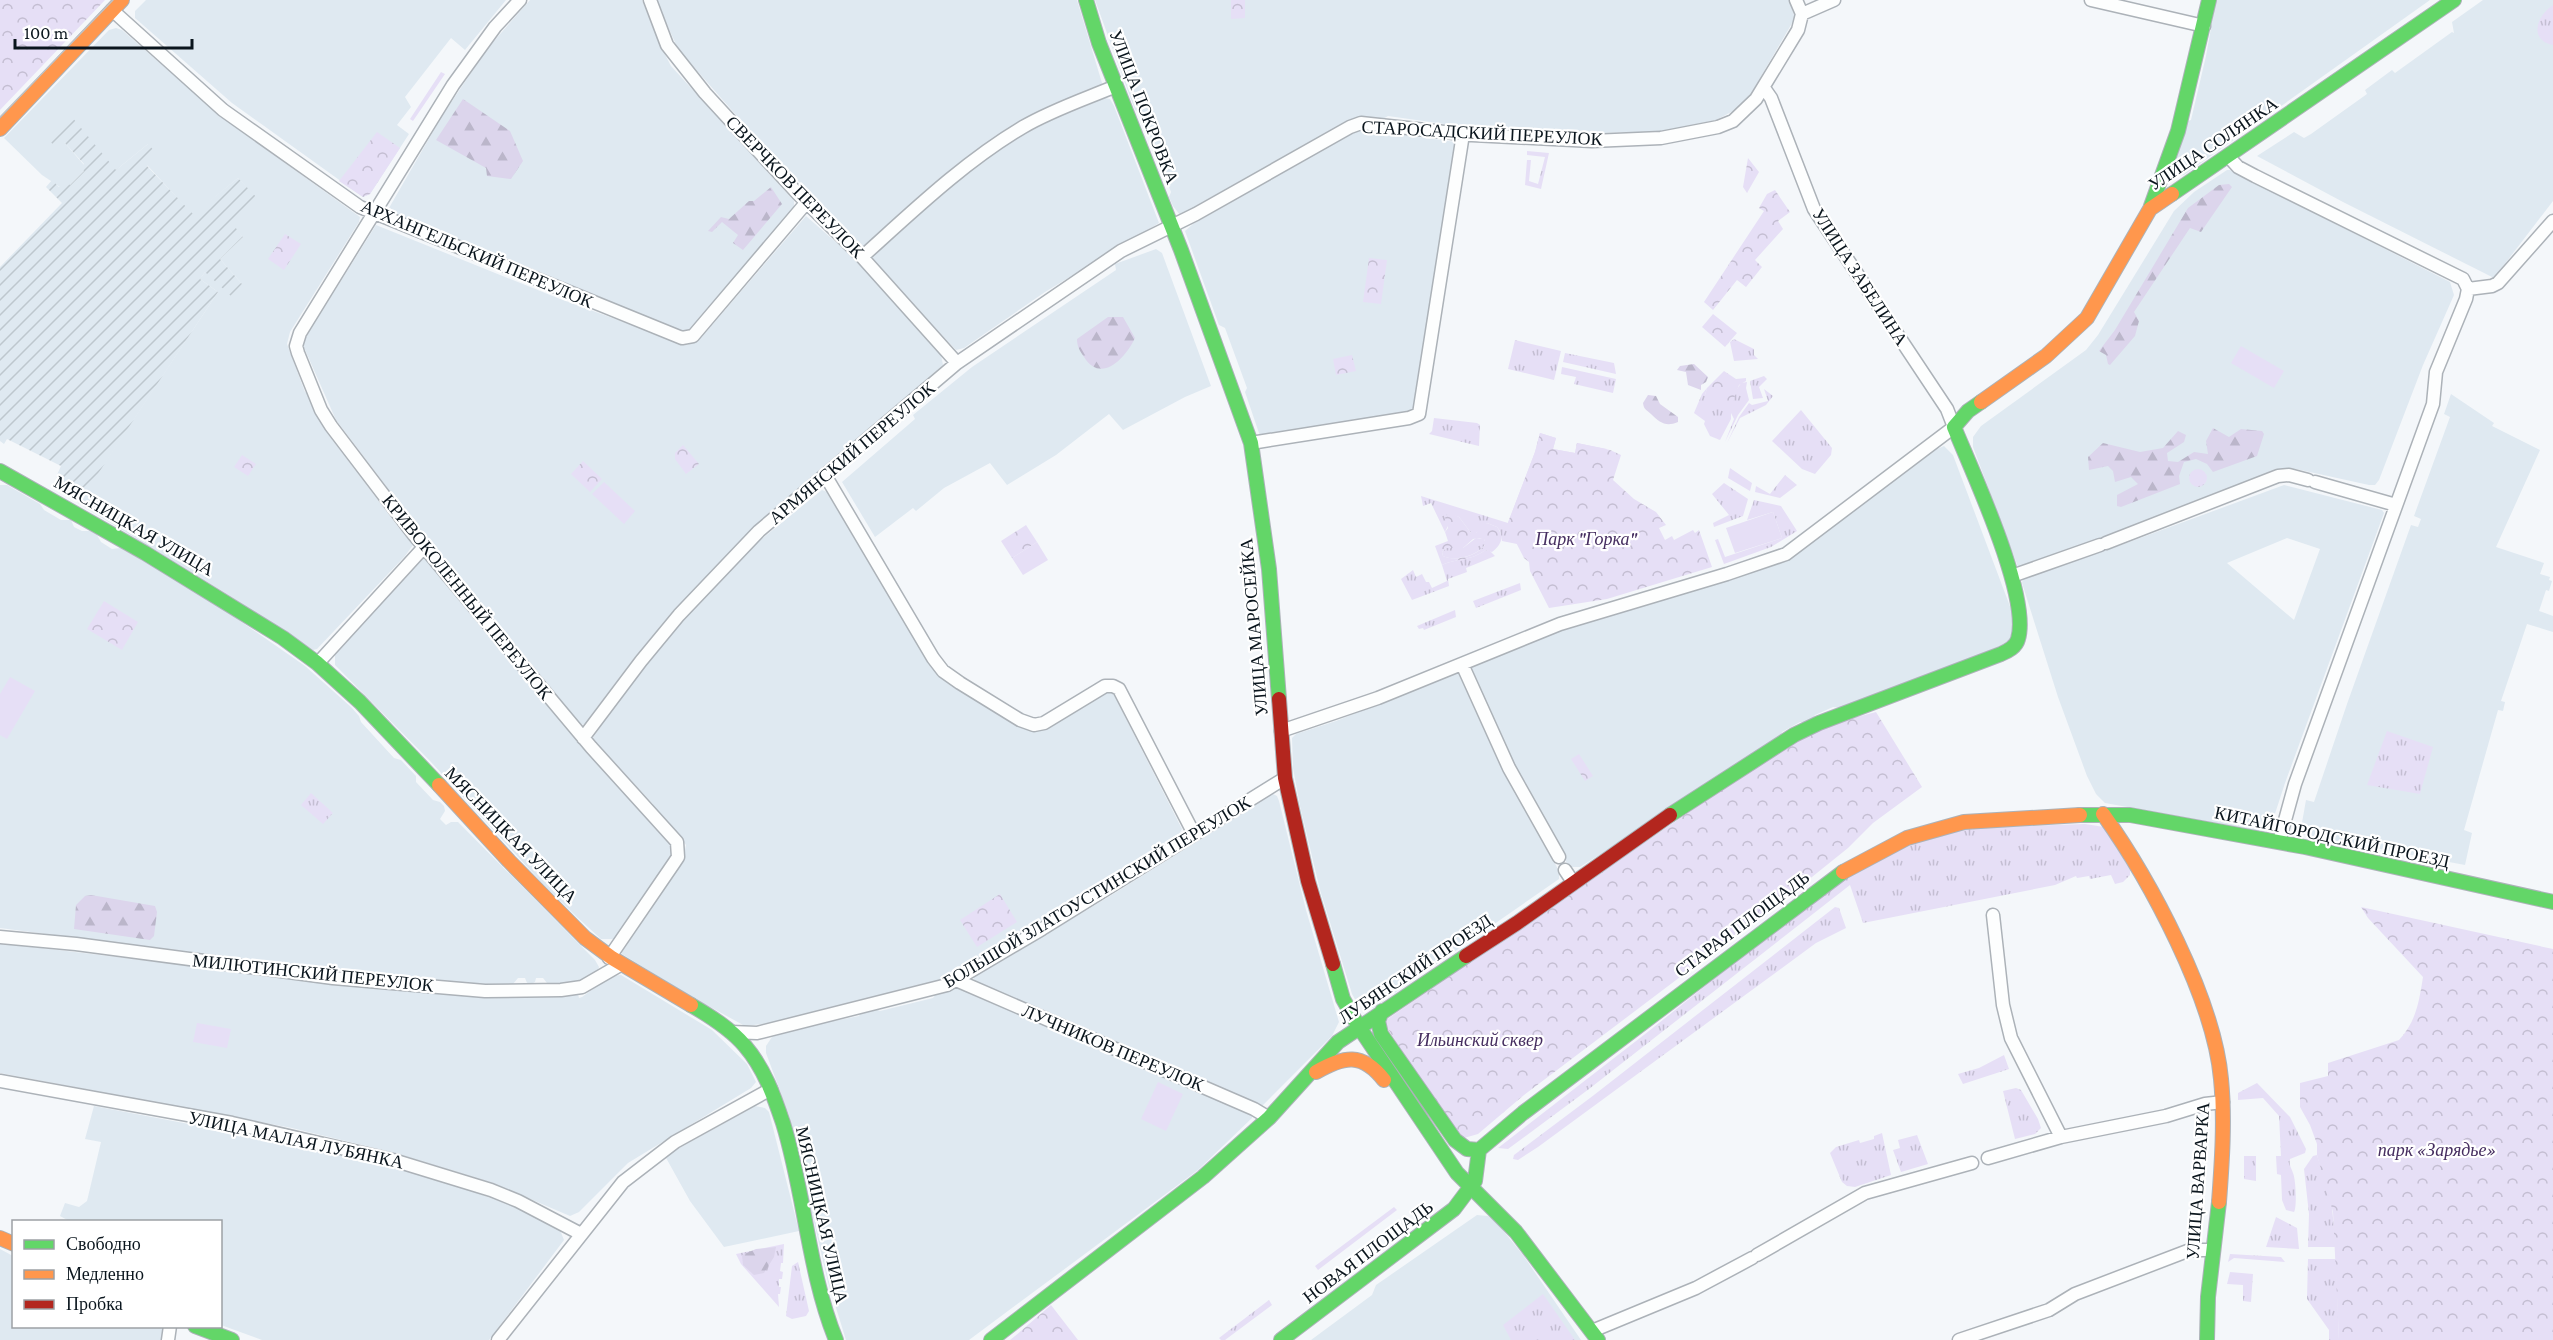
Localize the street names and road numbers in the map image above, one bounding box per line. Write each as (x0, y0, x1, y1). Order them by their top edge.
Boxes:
street label: УЛИЦА ПОКРОВКА (1105, 27, 1183, 187)
street label: УЛИЦА СОЛЯНКА (2145, 93, 2281, 195)
street label: СВЕРЧКОВ ПЕРЕУЛОК (722, 112, 869, 263)
street label: СТАРОСАДСКИЙ ПЕРЕУЛОК (1361, 117, 1604, 149)
street label: АРХАНГЕЛЬСКИЙ ПЕРЕУЛОК (358, 196, 597, 312)
street label: УЛИЦА ЗАБЕЛИНА (1808, 205, 1912, 349)
street label: АРМЯНСКИЙ ПЕРЕУЛОК (765, 377, 940, 528)
street label: МЯСНИЦКАЯ УЛИЦА (50, 472, 218, 580)
street label: КРИВОКОЛЕННЫЙ ПЕРЕУЛОК (378, 490, 557, 704)
street label: УЛИЦА МАРОСЕЙКА (1236, 537, 1272, 717)
street label: МЯСНИЦКАЯ УЛИЦА (441, 763, 581, 907)
street label: БОЛЬШОЙ ЗЛАТОУСТИНСКИЙ ПЕРЕУЛОК (940, 791, 1255, 992)
street label: КИТАЙГОРОДСКИЙ ПРОЕЗД (2213, 802, 2451, 872)
street label: СТАРАЯ ПЛОЩАДЬ (1671, 867, 1813, 981)
street label: ЛУБЯНСКИЙ ПРОЕЗД (1334, 910, 1496, 1028)
street label: МИЛЮТИНСКИЙ ПЕРЕУЛОК (191, 950, 436, 996)
street label: ЛУЧНИКОВ ПЕРЕУЛОК (1019, 1001, 1208, 1096)
street label: УЛИЦА ВАРВАРКА (2183, 1101, 2213, 1261)
street label: УЛИЦА МАЛАЯ ЛУБЯНКА (187, 1107, 405, 1173)
street label: МЯСНИЦКАЯ УЛИЦА (792, 1124, 852, 1306)
street label: НОВАЯ ПЛОЩАДЬ (1299, 1197, 1437, 1307)

